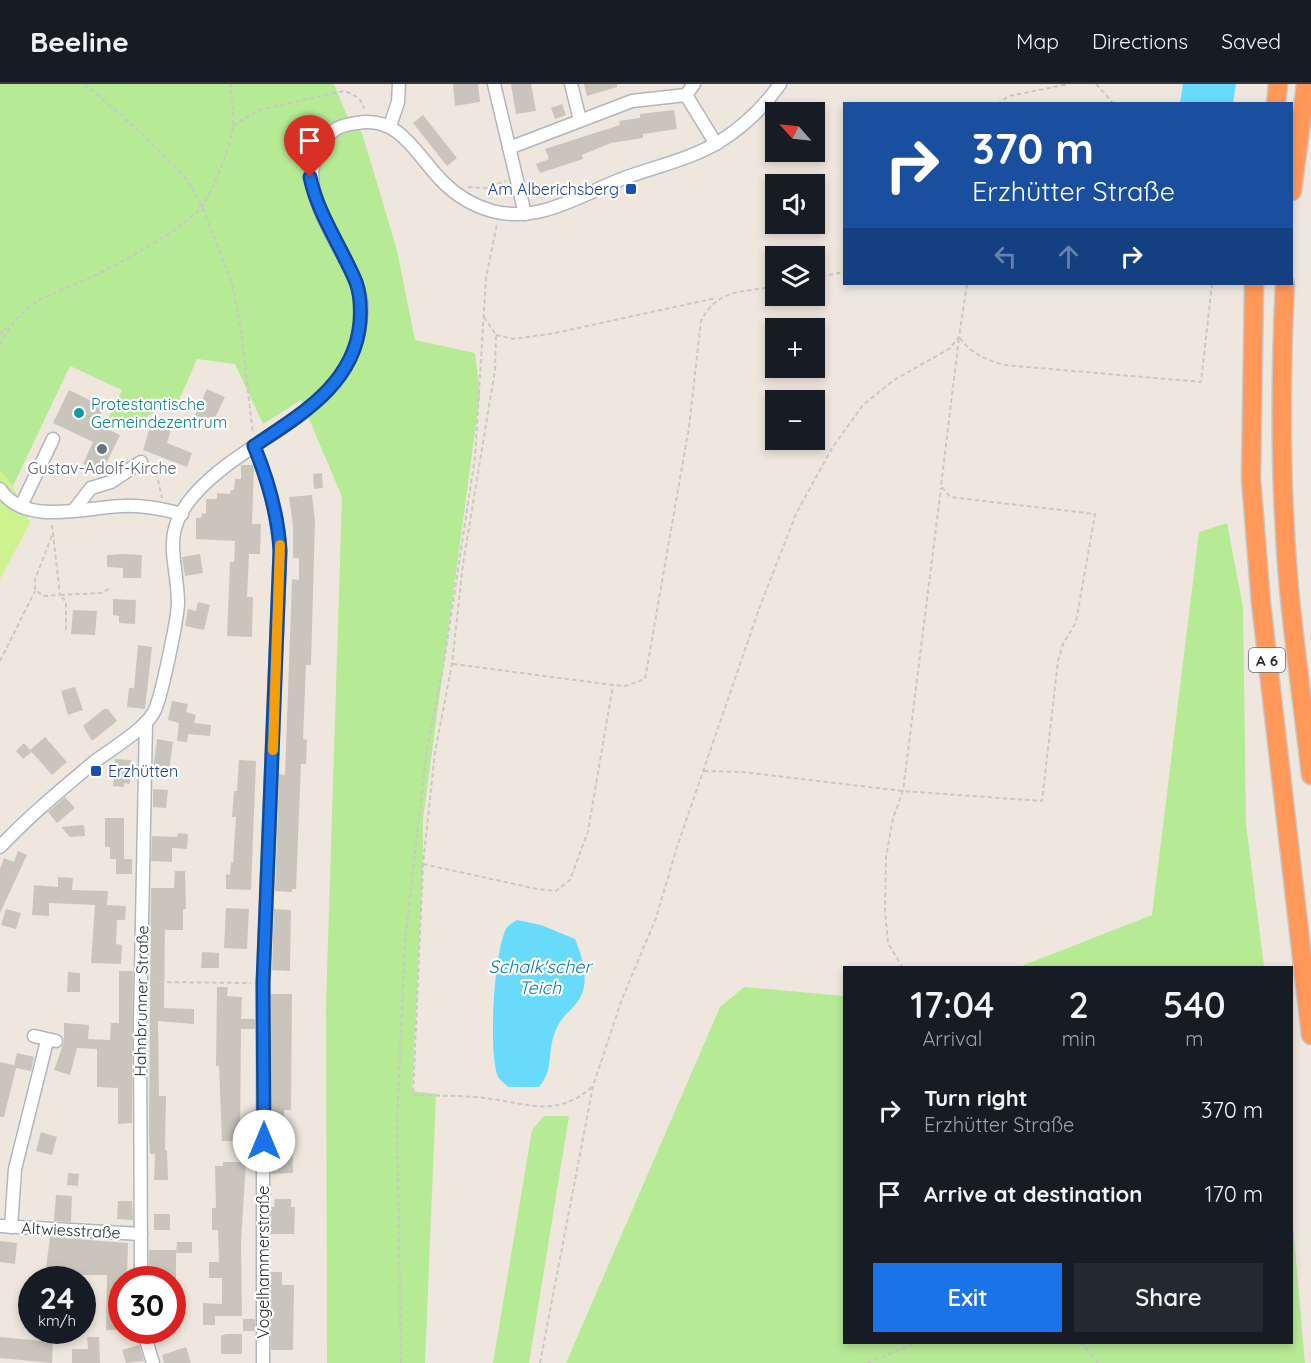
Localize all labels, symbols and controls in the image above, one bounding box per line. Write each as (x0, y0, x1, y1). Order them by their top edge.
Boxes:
text: Beeline (30, 24, 129, 59)
text: Map (1016, 28, 1059, 54)
text: Directions (1092, 28, 1188, 54)
text: Saved (1221, 28, 1281, 54)
north arrow (765, 102, 825, 162)
map controls (765, 102, 825, 450)
pin (284, 115, 335, 177)
text: 370 m (972, 122, 1094, 175)
icon: arrive (293, 124, 326, 157)
icon: right (873, 126, 951, 204)
button: sound (765, 174, 825, 234)
text: Erzhütter Straße (972, 174, 1175, 208)
place label: Am Alberichsberg (488, 179, 619, 199)
marker: Am Alberichsberg (624, 182, 638, 196)
icon: left (989, 240, 1022, 273)
icon: ahead (1052, 240, 1085, 273)
icon: right (1115, 240, 1148, 273)
button: layers (765, 246, 825, 306)
button: + (765, 318, 825, 378)
button: − (765, 390, 825, 450)
place label: Protestantische Gemeindezentrum (91, 394, 227, 432)
marker: Protestantische Gemeindezentrum (72, 406, 86, 420)
marker: Gustav-Adolf-Kirche (95, 442, 109, 456)
place label: Gustav-Adolf-Kirche (27, 458, 177, 478)
road number: A 6 (1249, 648, 1285, 672)
place label: Erzhütten (108, 761, 178, 781)
marker: Erzhütten (89, 764, 103, 778)
street label: Hahnbrunner Straße (130, 925, 152, 1077)
water label: Schalk'scher Teich (489, 955, 594, 999)
text: 17:04 (910, 982, 994, 1027)
text: 2 (1069, 982, 1089, 1027)
text: 540 (1163, 982, 1226, 1027)
text: Arrival (922, 1026, 982, 1051)
text: min (1062, 1026, 1096, 1051)
text: m (1185, 1026, 1204, 1051)
text: Turn right (924, 1084, 1028, 1112)
icon: right (873, 1094, 906, 1127)
text: 370 m (1201, 1096, 1263, 1124)
position arrow (232, 1109, 296, 1173)
text: Erzhütter Straße (924, 1112, 1074, 1137)
icon: arrive (873, 1178, 906, 1211)
text: Arrive at destination (924, 1180, 1142, 1208)
text: 170 m (1204, 1180, 1263, 1208)
street label: Vogelhammerstraße (253, 1186, 273, 1338)
street label: Altwiesstraße (21, 1217, 121, 1243)
button: Exit (873, 1263, 1062, 1332)
button: Share (1074, 1263, 1263, 1332)
speed limit sign: 30 (108, 1266, 186, 1344)
text: 24 (40, 1279, 74, 1317)
text: km/h (38, 1311, 76, 1330)

